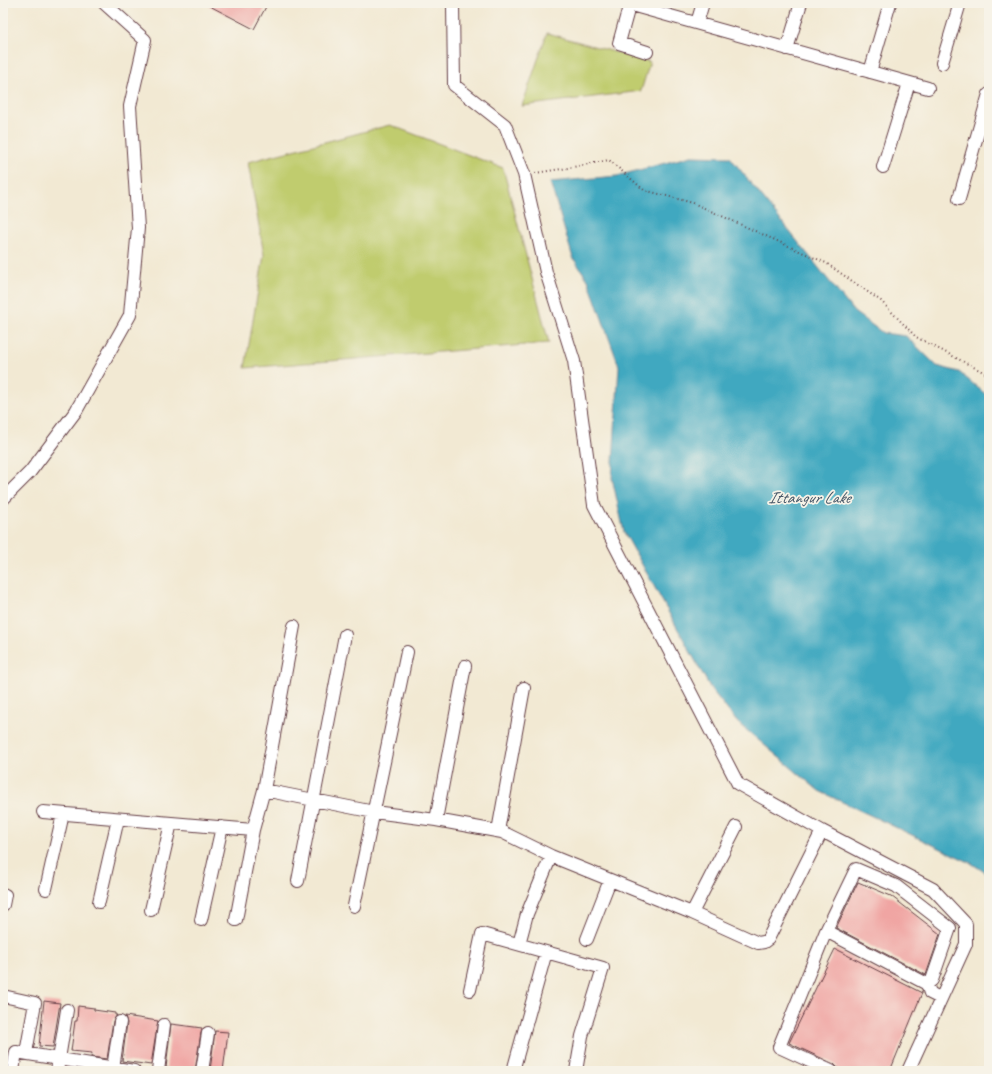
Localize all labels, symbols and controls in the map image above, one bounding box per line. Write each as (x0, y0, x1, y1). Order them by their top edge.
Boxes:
water label: Ittangur Lake (768, 487, 852, 508)

